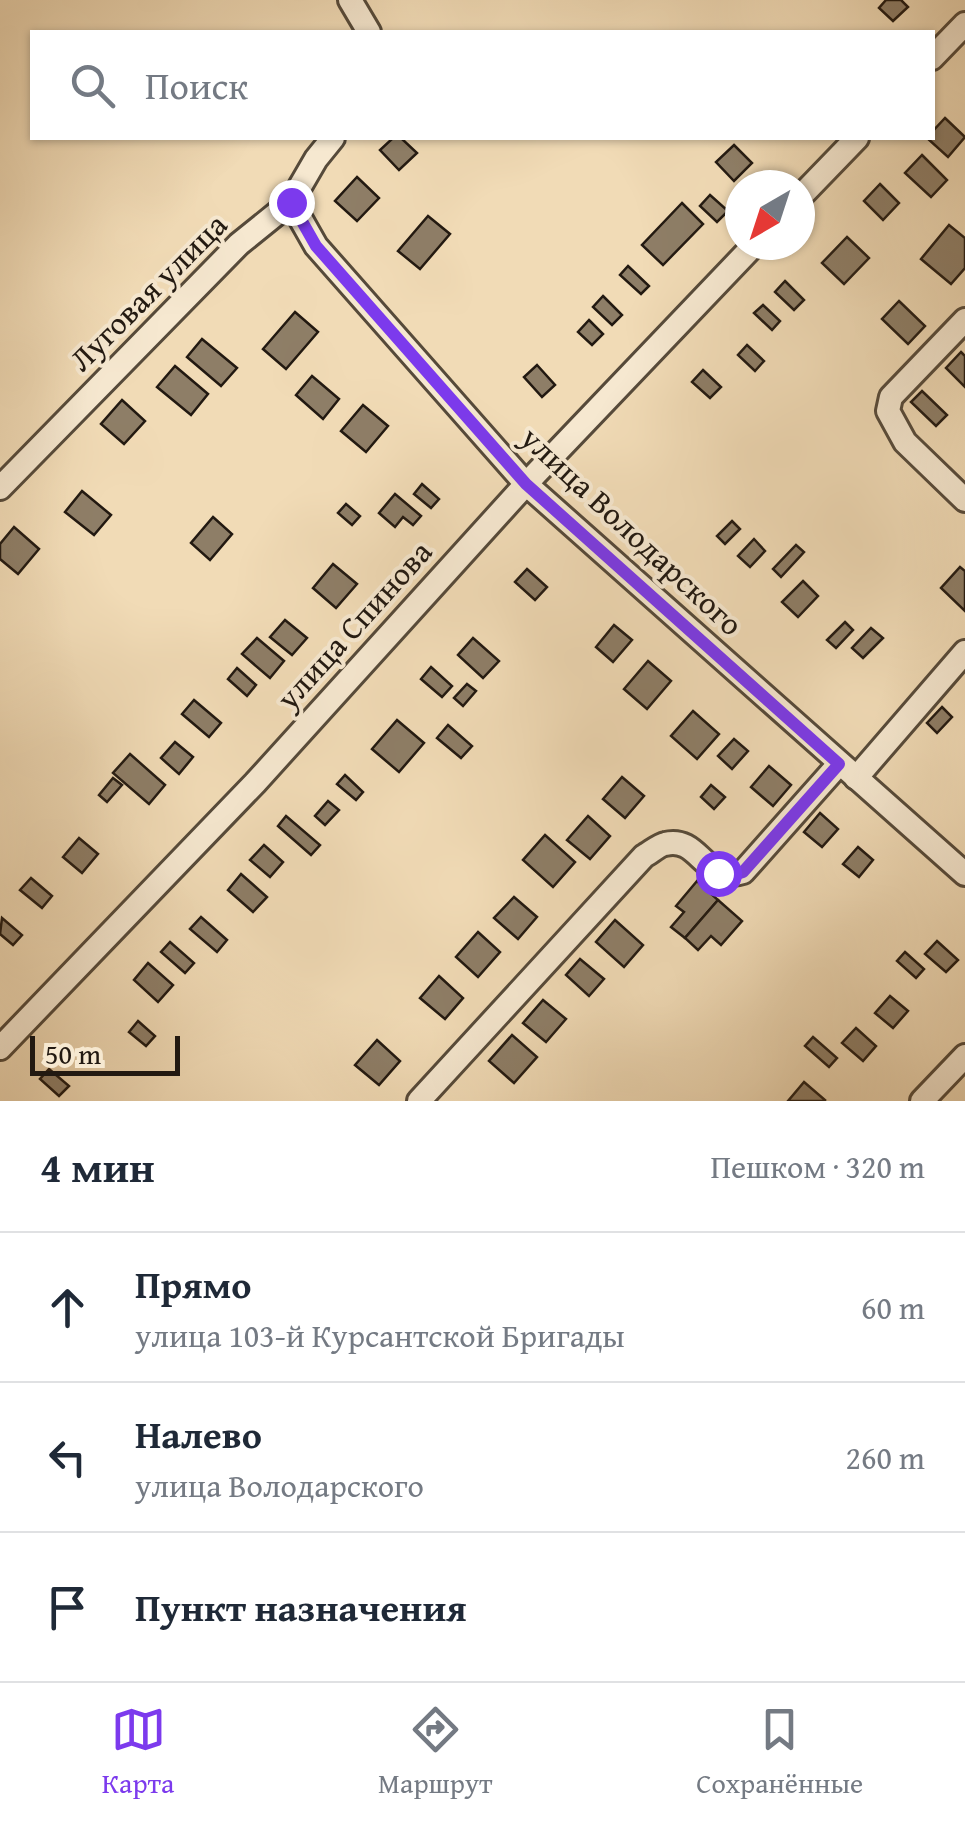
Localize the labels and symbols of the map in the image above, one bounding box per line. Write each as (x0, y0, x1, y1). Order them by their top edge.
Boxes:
north arrow (725, 170, 815, 260)
route end (269, 180, 315, 226)
street label: Луговая улица (58, 201, 238, 381)
street label: улица Володарского (510, 414, 754, 646)
street label: улица Спинова (264, 529, 443, 721)
route start (696, 851, 742, 897)
scale bar (30, 1031, 180, 1076)

